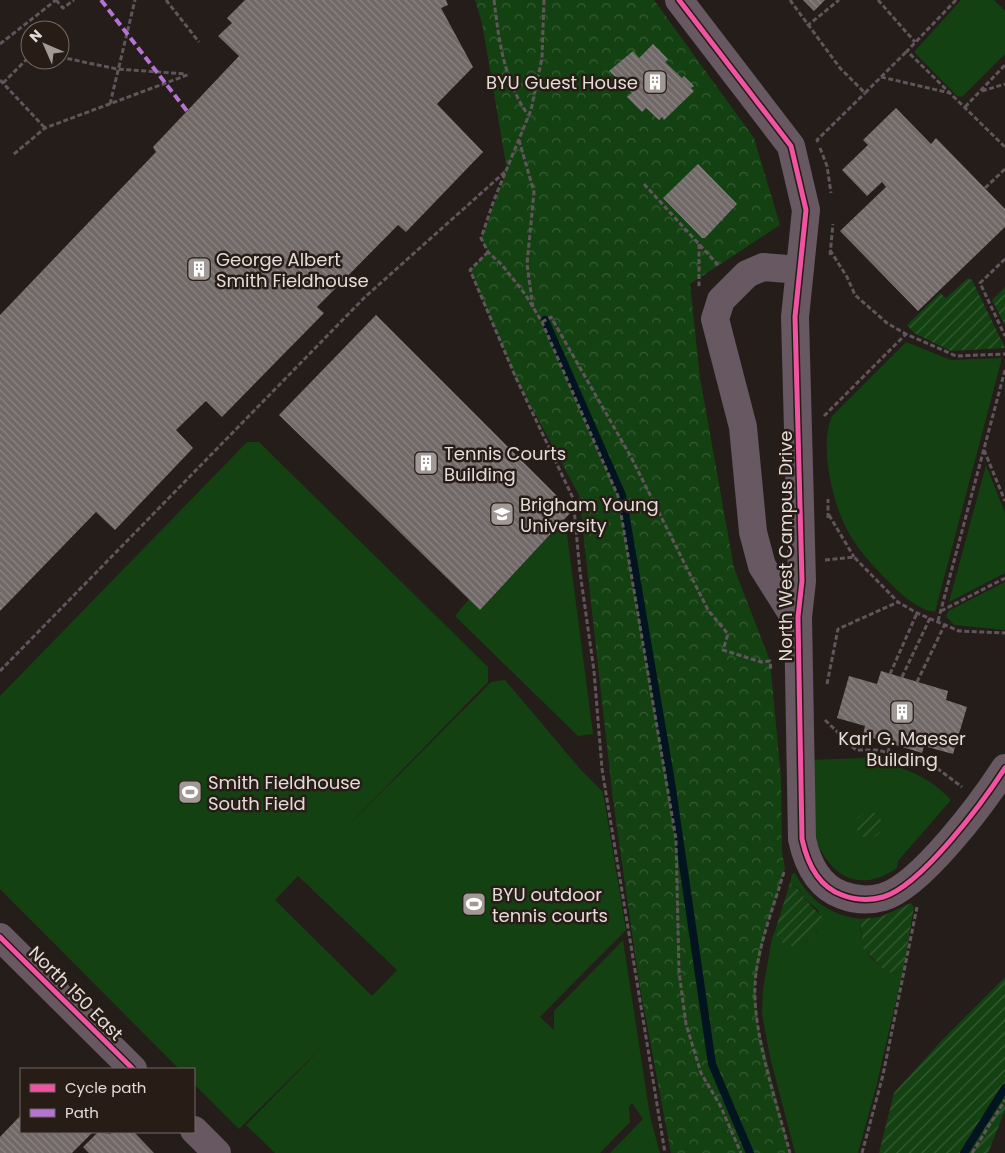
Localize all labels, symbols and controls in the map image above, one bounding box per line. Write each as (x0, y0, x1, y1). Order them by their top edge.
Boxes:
north arrow (20, 20, 70, 70)
text: N (25, 25, 47, 47)
building icon: BYU Guest House (642, 69, 668, 95)
place label: BYU Guest House (486, 70, 638, 95)
place label: George Albert Smith Fieldhouse (216, 247, 369, 293)
building icon: George Albert Smith Fieldhouse (186, 256, 212, 282)
street label: North West Campus Drive (773, 431, 798, 661)
place label: Tennis Courts Building (444, 441, 566, 487)
building icon: Tennis Courts Building (413, 450, 439, 476)
place label: Brigham Young University (520, 492, 659, 538)
school or university icon: Brigham Young University (489, 501, 515, 527)
building icon: Karl G. Maeser Building (889, 699, 915, 725)
place label: Karl G. Maeser Building (838, 726, 966, 772)
place label: Smith Fieldhouse South Field (208, 770, 361, 816)
sports icon: Smith Fieldhouse South Field (177, 779, 203, 805)
place label: BYU outdoor tennis courts (492, 882, 608, 928)
sports icon: BYU outdoor tennis courts (461, 891, 487, 917)
street label: North 150 East (23, 940, 129, 1046)
legend (20, 1068, 195, 1133)
text: Cycle path (65, 1077, 146, 1098)
text: Path (65, 1102, 99, 1123)

